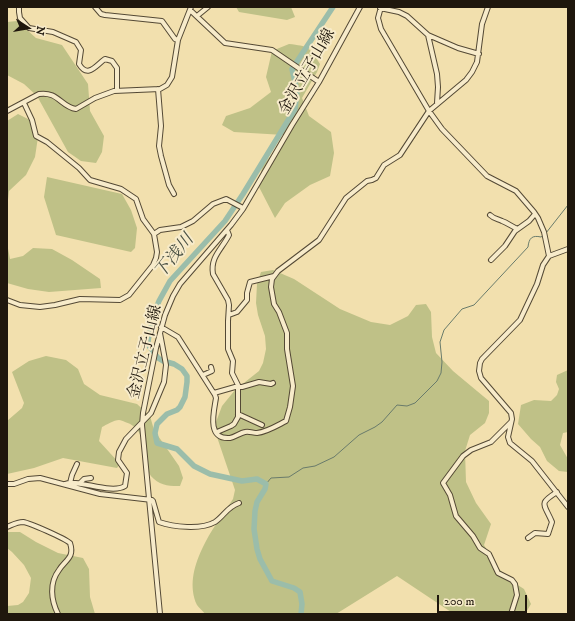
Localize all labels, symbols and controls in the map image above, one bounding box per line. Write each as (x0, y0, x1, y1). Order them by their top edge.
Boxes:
north arrow (8, 8, 48, 48)
text: N (32, 25, 48, 36)
street label: 金沢立子山線 (276, 26, 340, 118)
water label: 下浅川 (151, 231, 199, 283)
street label: 金沢立子山線 (125, 303, 167, 401)
scale bar (439, 587, 529, 613)
text: 200 m (444, 594, 474, 609)

